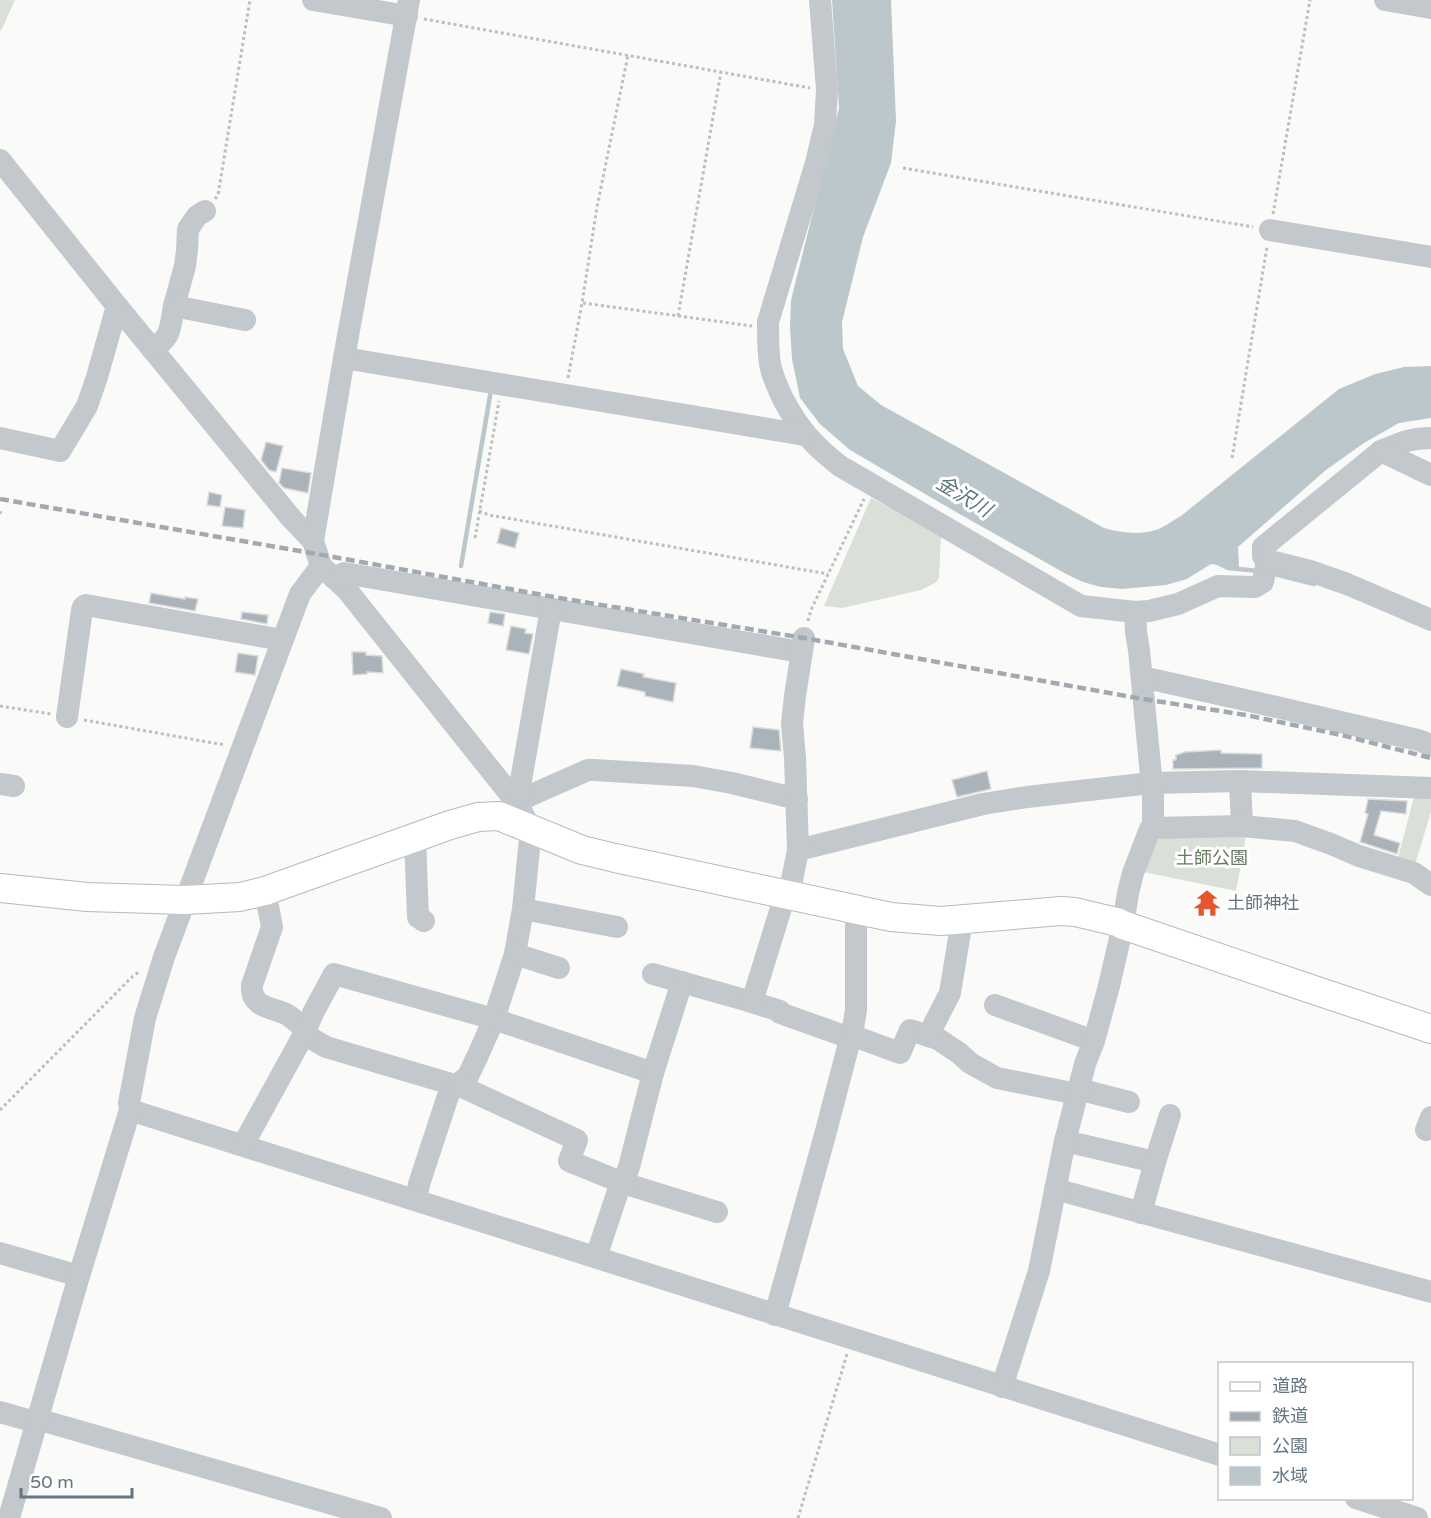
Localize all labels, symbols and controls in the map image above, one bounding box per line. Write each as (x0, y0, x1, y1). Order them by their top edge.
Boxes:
water label: 金沢川 (932, 471, 997, 524)
park label: 土師公園 (1176, 847, 1248, 869)
temple icon: 土師神社 (1192, 888, 1222, 918)
place label: 土師神社 (1227, 892, 1299, 914)
legend (1218, 1362, 1413, 1500)
text: 道路 (1272, 1375, 1308, 1397)
text: 鉄道 (1272, 1405, 1308, 1427)
text: 公園 (1272, 1435, 1308, 1457)
scale bar (21, 1461, 132, 1499)
text: 水域 (1272, 1465, 1308, 1487)
text: 50 m (30, 1471, 74, 1493)

